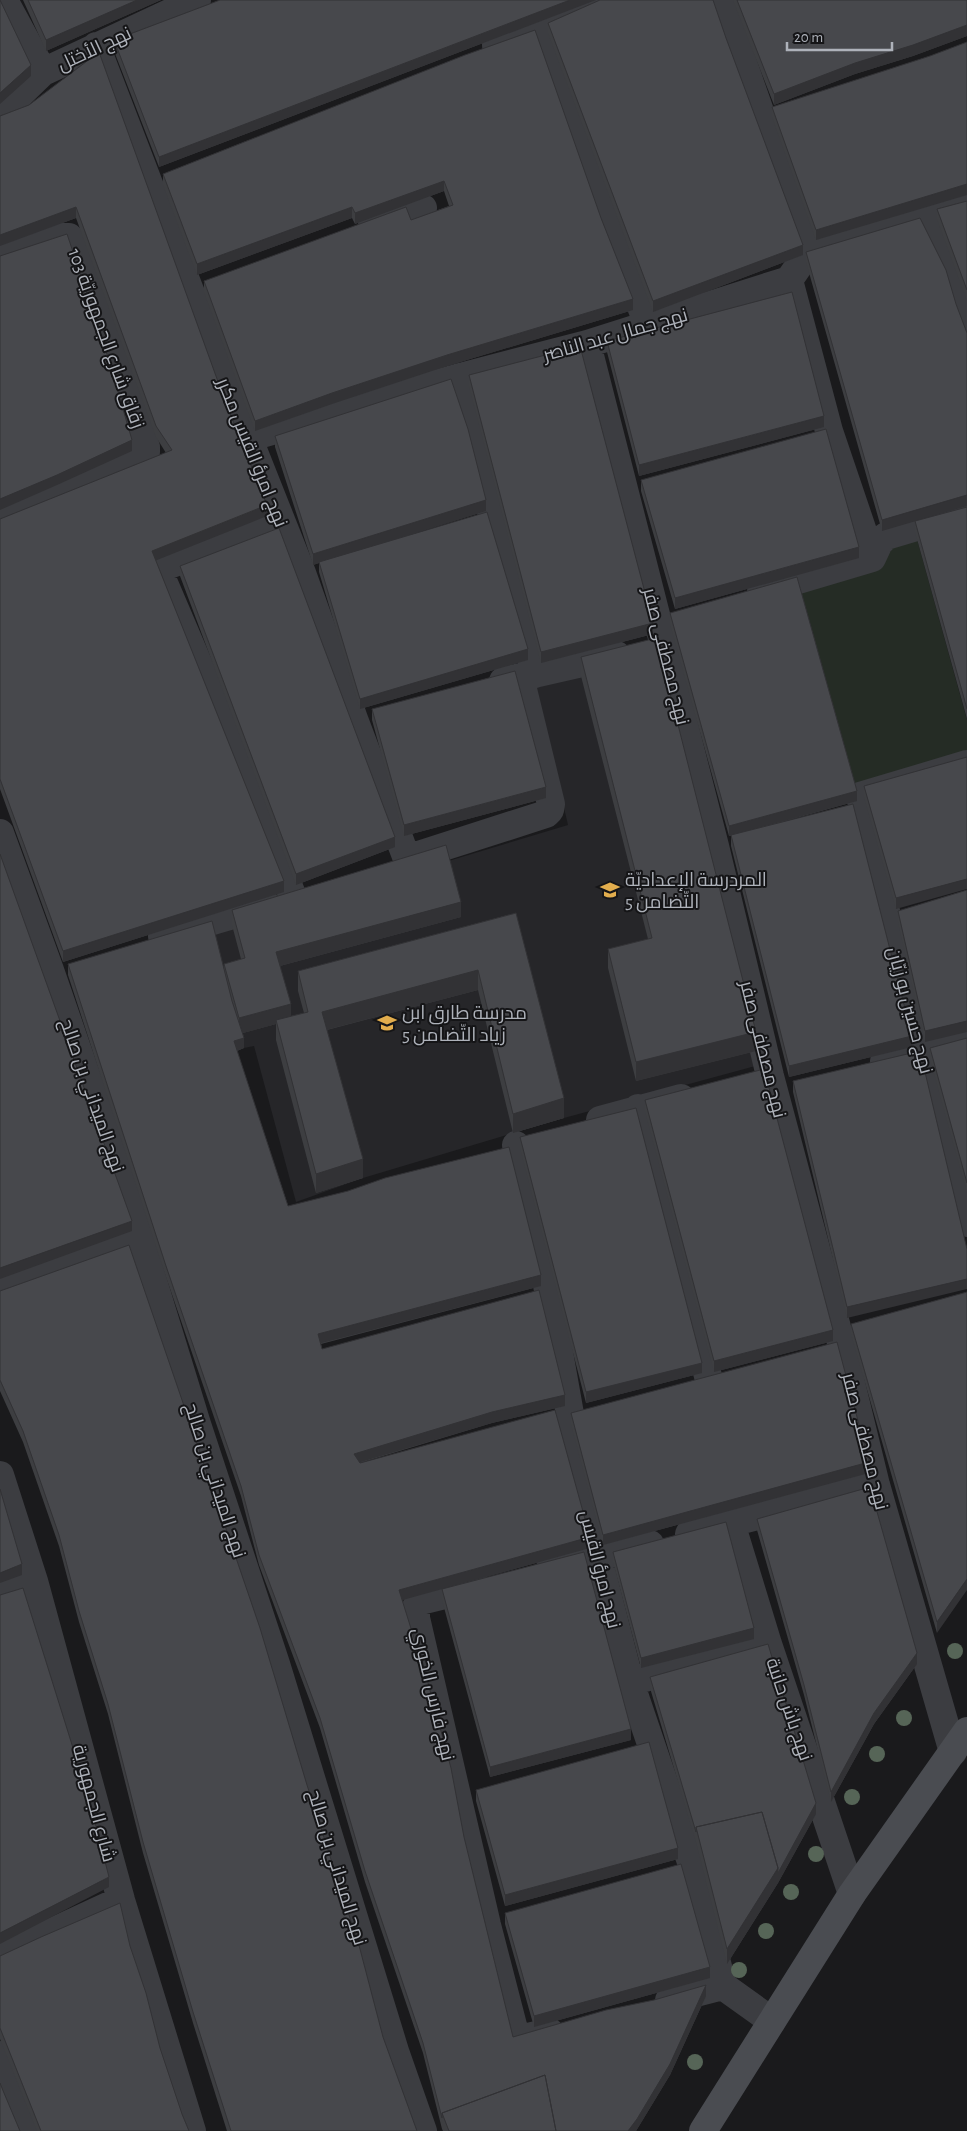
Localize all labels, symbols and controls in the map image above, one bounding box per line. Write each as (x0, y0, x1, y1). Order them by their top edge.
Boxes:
scale bar (787, 20, 892, 52)
street label: نهج الأختل (54, 23, 136, 77)
text: 20 m (794, 30, 823, 45)
street label: زقاق شارع الجمهوريّة 103 (61, 246, 148, 432)
street label: نهج جمال عبد الناصر (540, 306, 691, 368)
street label: نهج امرؤ القيس مكرر (210, 374, 290, 531)
street label: نهج مصطفى صفر (636, 585, 692, 728)
place label: المردرسة الإعداديّة التّضامن 5 (625, 871, 767, 913)
school or university icon: المردرسة الإعداديّة التّضامن 5 (599, 879, 621, 901)
street label: نهج حسين بو زيّان (881, 945, 936, 1077)
street label: نهج مصطفى صفر (733, 978, 789, 1121)
place label: مدرسة طارق ابن زياد التّضامن 5 (402, 1004, 527, 1046)
school or university icon: مدرسة طارق ابن زياد التّضامن 5 (376, 1012, 398, 1034)
street label: نهج الميداني بن صالح (53, 1016, 127, 1176)
street label: نهج مصطفى صفر (835, 1370, 891, 1513)
street label: نهج الميداني بن صالح (177, 1401, 249, 1561)
street label: نهج امرؤ القيس (573, 1508, 623, 1631)
street label: نهج فارس الخوري (404, 1626, 457, 1764)
street label: نهج باش حانبة (759, 1655, 816, 1764)
street label: شارع الجمهورية (66, 1742, 119, 1865)
street label: نهج الميداني بن صالح (300, 1787, 369, 1949)

